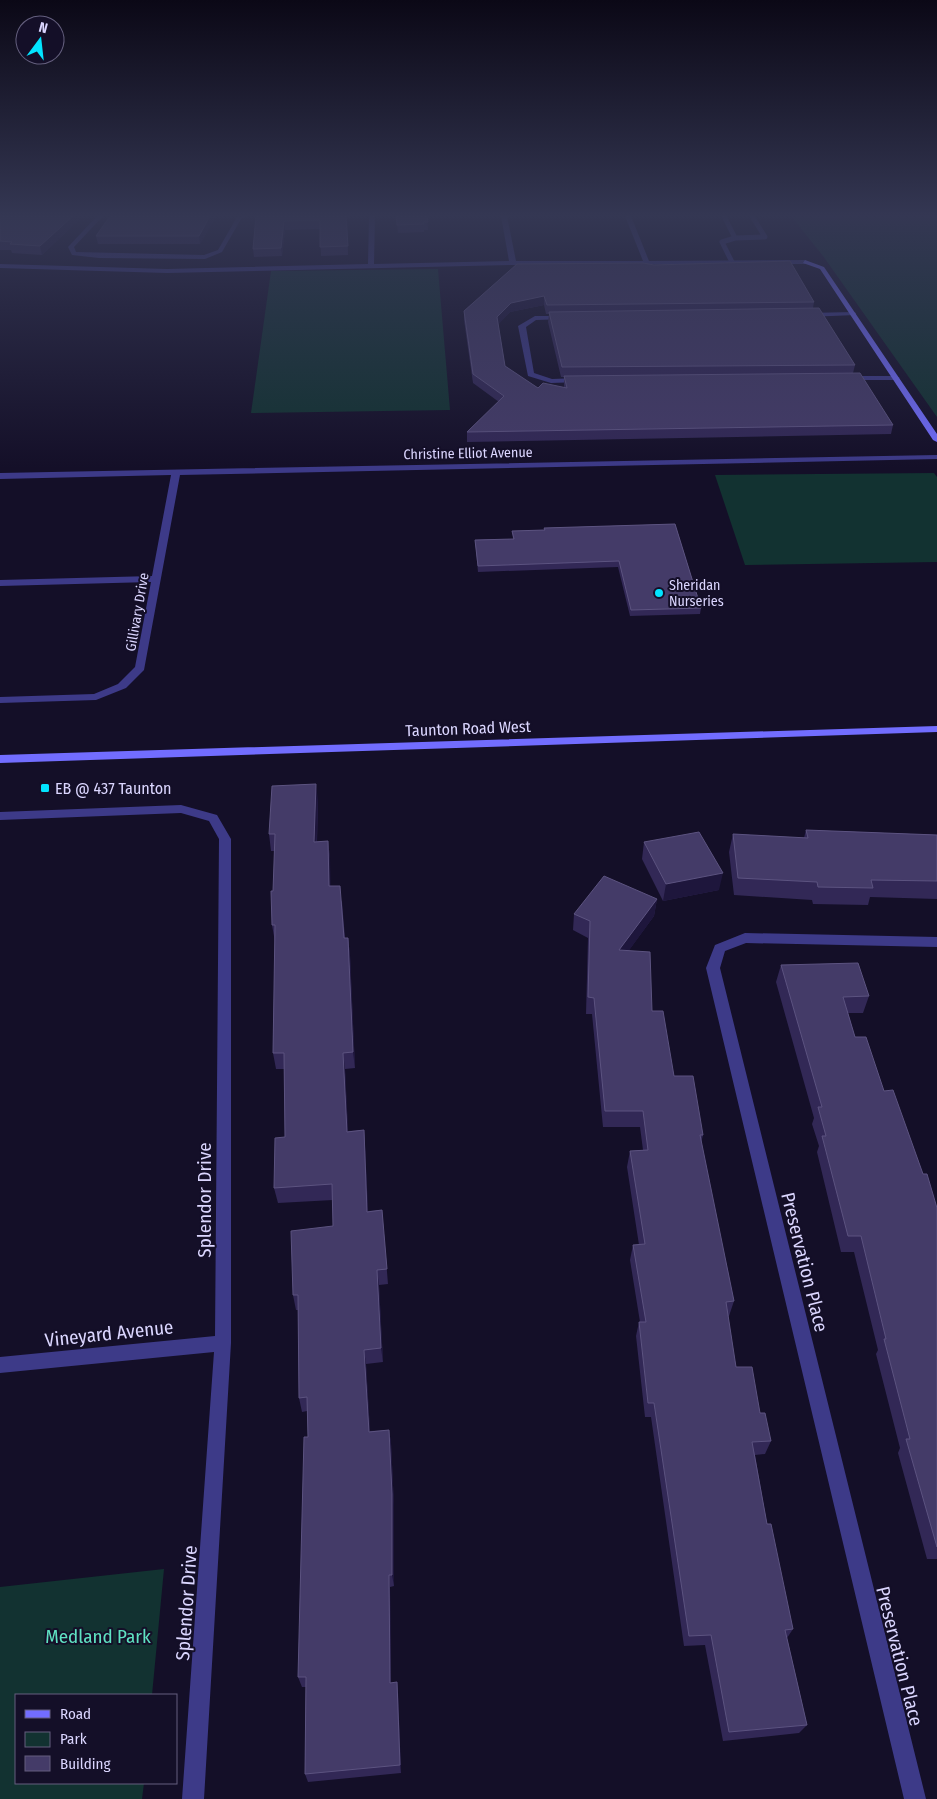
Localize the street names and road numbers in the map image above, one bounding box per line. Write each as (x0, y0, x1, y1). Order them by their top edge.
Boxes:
street label: Christine Elliot Avenue (403, 444, 533, 463)
street label: Gillivary Drive (122, 571, 153, 653)
street label: Taunton Road West (405, 717, 532, 740)
street label: Splendor Drive (193, 1142, 216, 1258)
street label: Preservation Place (776, 1190, 833, 1334)
street label: Vineyard Avenue (44, 1315, 174, 1352)
street label: Splendor Drive (171, 1545, 202, 1661)
street label: Preservation Place (871, 1584, 928, 1728)

